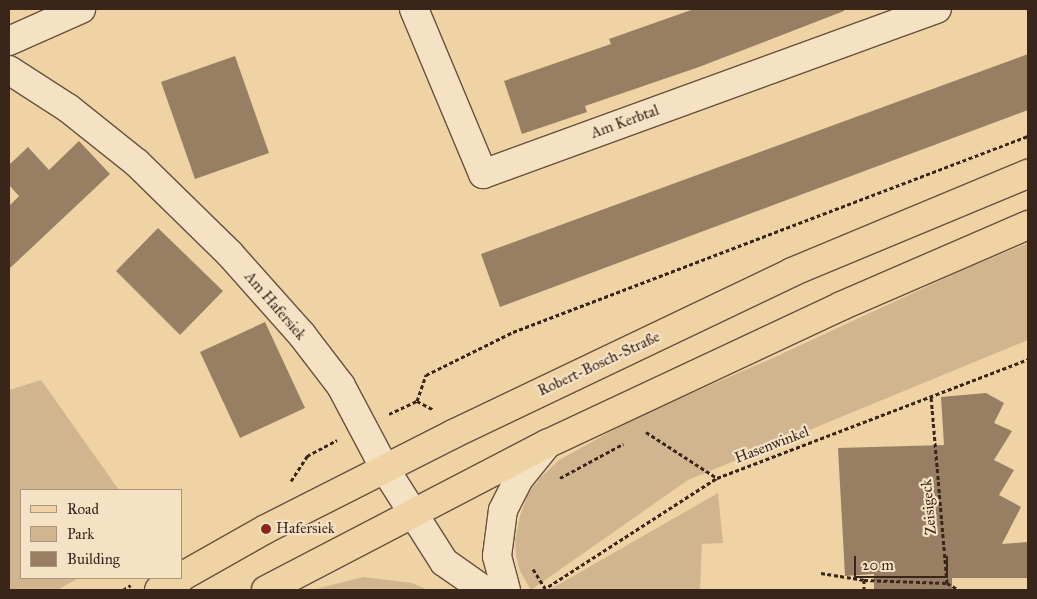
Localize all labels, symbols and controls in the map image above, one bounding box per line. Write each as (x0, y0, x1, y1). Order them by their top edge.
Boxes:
street label: Am Kerbtal (588, 101, 662, 143)
street label: Am Hafersiek (240, 268, 310, 344)
street label: Robert-Bosch-Straße (535, 328, 663, 400)
street label: Hasenwinkel (732, 423, 812, 467)
street label: Zeisigeck (918, 478, 940, 536)
legend (20, 489, 182, 579)
text: Road (67, 500, 99, 518)
place label: Hafersiek (276, 520, 335, 538)
marker: Hafersiek (260, 523, 272, 535)
text: Park (67, 525, 94, 543)
scale bar (857, 546, 951, 578)
text: Building (67, 550, 120, 568)
text: 20 m (862, 556, 894, 574)

